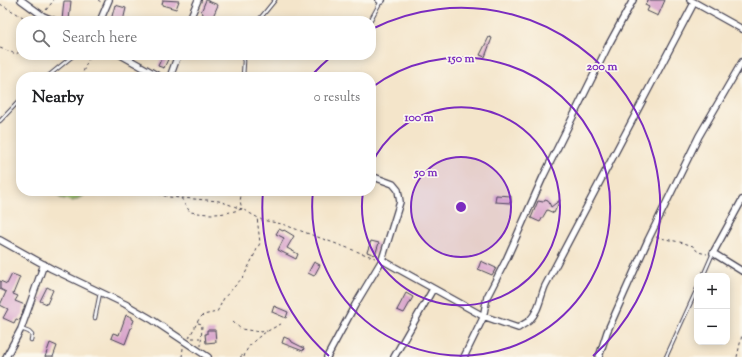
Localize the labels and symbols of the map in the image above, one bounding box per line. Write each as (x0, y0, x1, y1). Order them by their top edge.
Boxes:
text: 150 m (446, 50, 475, 68)
text: 200 m (587, 58, 617, 76)
text: 100 m (403, 109, 434, 127)
text: 50 m (414, 164, 438, 182)
centre of rings (454, 200, 468, 214)

